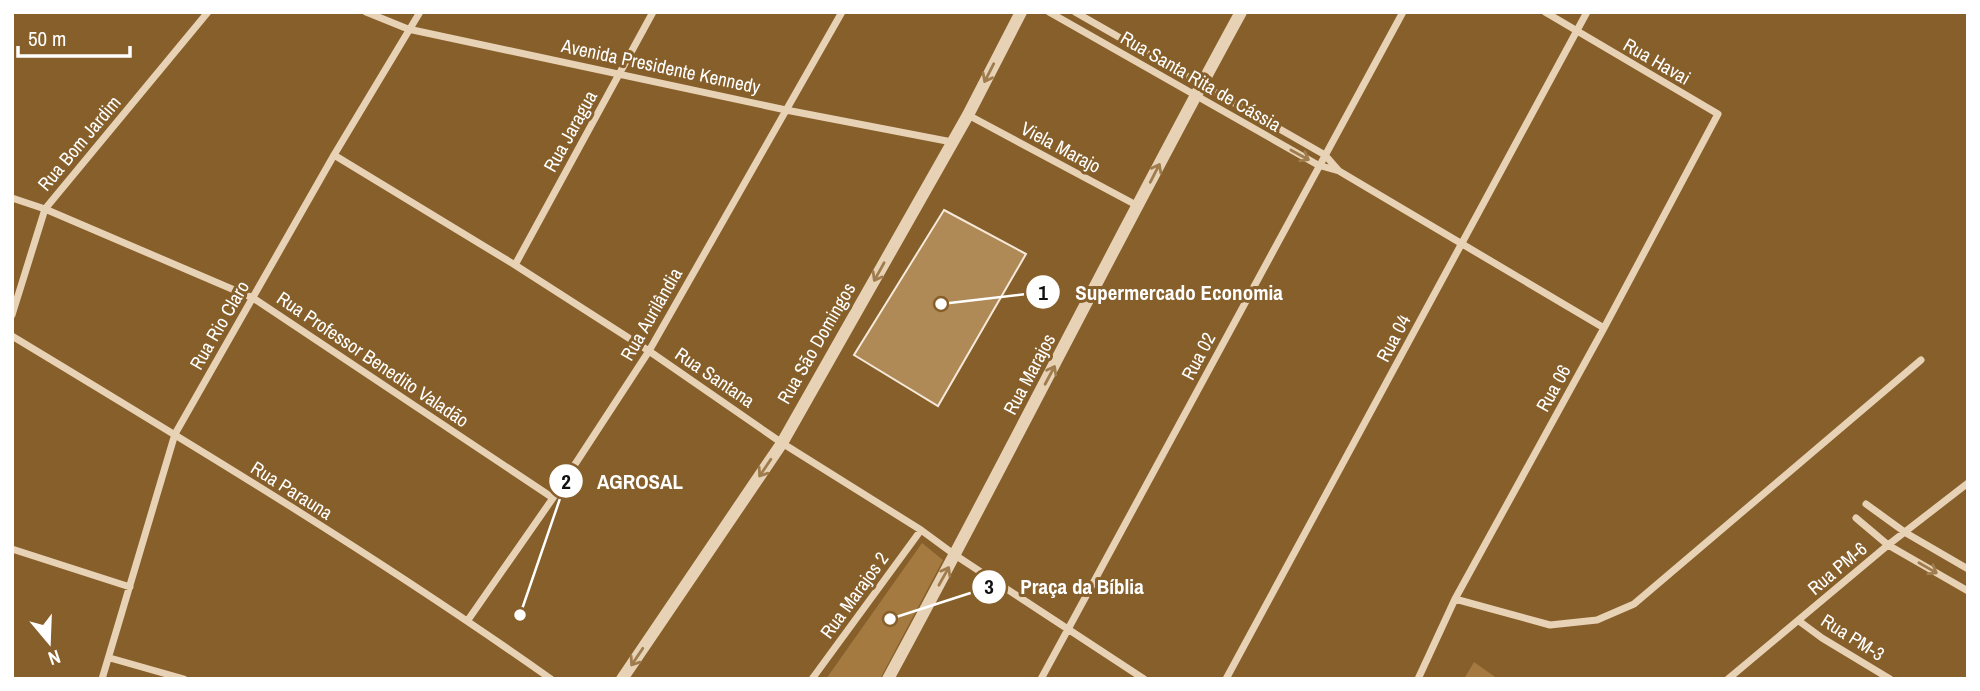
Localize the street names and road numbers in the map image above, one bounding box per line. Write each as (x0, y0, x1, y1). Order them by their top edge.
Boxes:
street label: Rua Santa Rita de Cássia (1116, 24, 1286, 138)
street label: Rua Havai (1619, 31, 1695, 91)
street label: Avenida Presidente Kennedy (558, 32, 763, 100)
street label: Rua Jaragua (537, 85, 603, 176)
street label: Rua Bom Jardim (31, 90, 127, 196)
street label: Viela Marajo (1016, 115, 1106, 179)
street label: Rua Aurilândia (614, 263, 688, 365)
street label: Rua Rio Claro (183, 276, 255, 374)
street label: Rua São Domingos (771, 277, 861, 408)
street label: Rua Professor Benedito Valadão (272, 285, 474, 433)
street label: Rua 04 (1370, 309, 1416, 366)
street label: Rua 02 (1175, 328, 1221, 384)
street label: Rua Marajos (997, 329, 1061, 419)
street label: Rua Santana (670, 341, 760, 413)
street label: Rua 06 (1529, 360, 1577, 416)
street label: Rua Parauna (246, 455, 338, 526)
street label: Rua PM-6 (1802, 535, 1872, 601)
street label: Rua Marajos 2 (814, 546, 894, 644)
street label: Rua PM-3 (1816, 607, 1890, 667)

